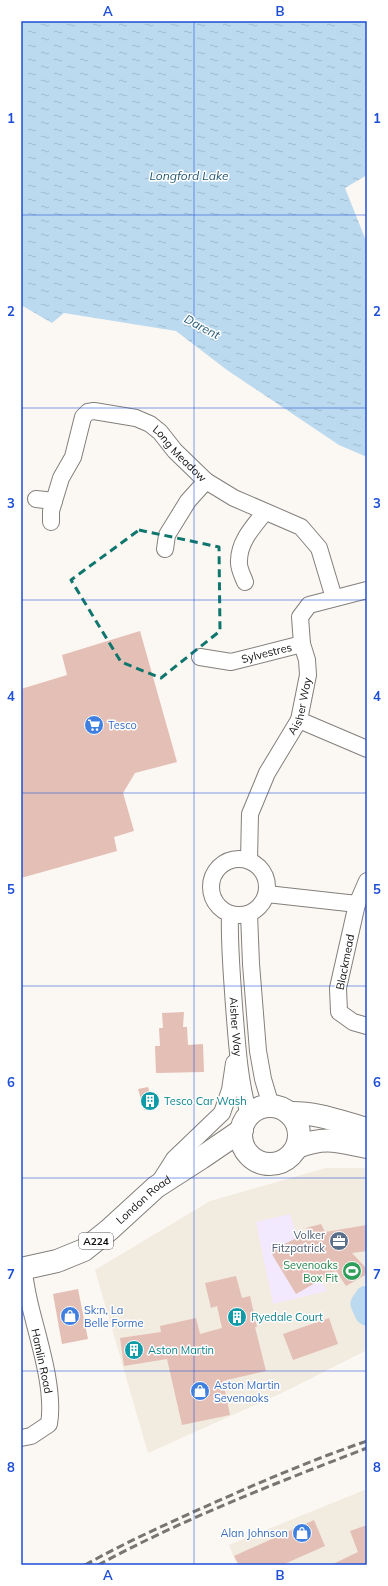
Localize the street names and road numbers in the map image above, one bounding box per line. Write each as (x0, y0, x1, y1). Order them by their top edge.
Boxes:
street label: Long Meadow (150, 422, 210, 485)
street label: Sylvestres (240, 640, 293, 666)
street label: Aisher Way (285, 676, 314, 737)
street label: Blackmead (333, 933, 357, 991)
street label: Aisher Way (226, 997, 245, 1057)
street label: London Road (113, 1172, 173, 1227)
road number: A224 (79, 1233, 113, 1249)
street label: Hamlin Road (28, 1327, 56, 1395)

